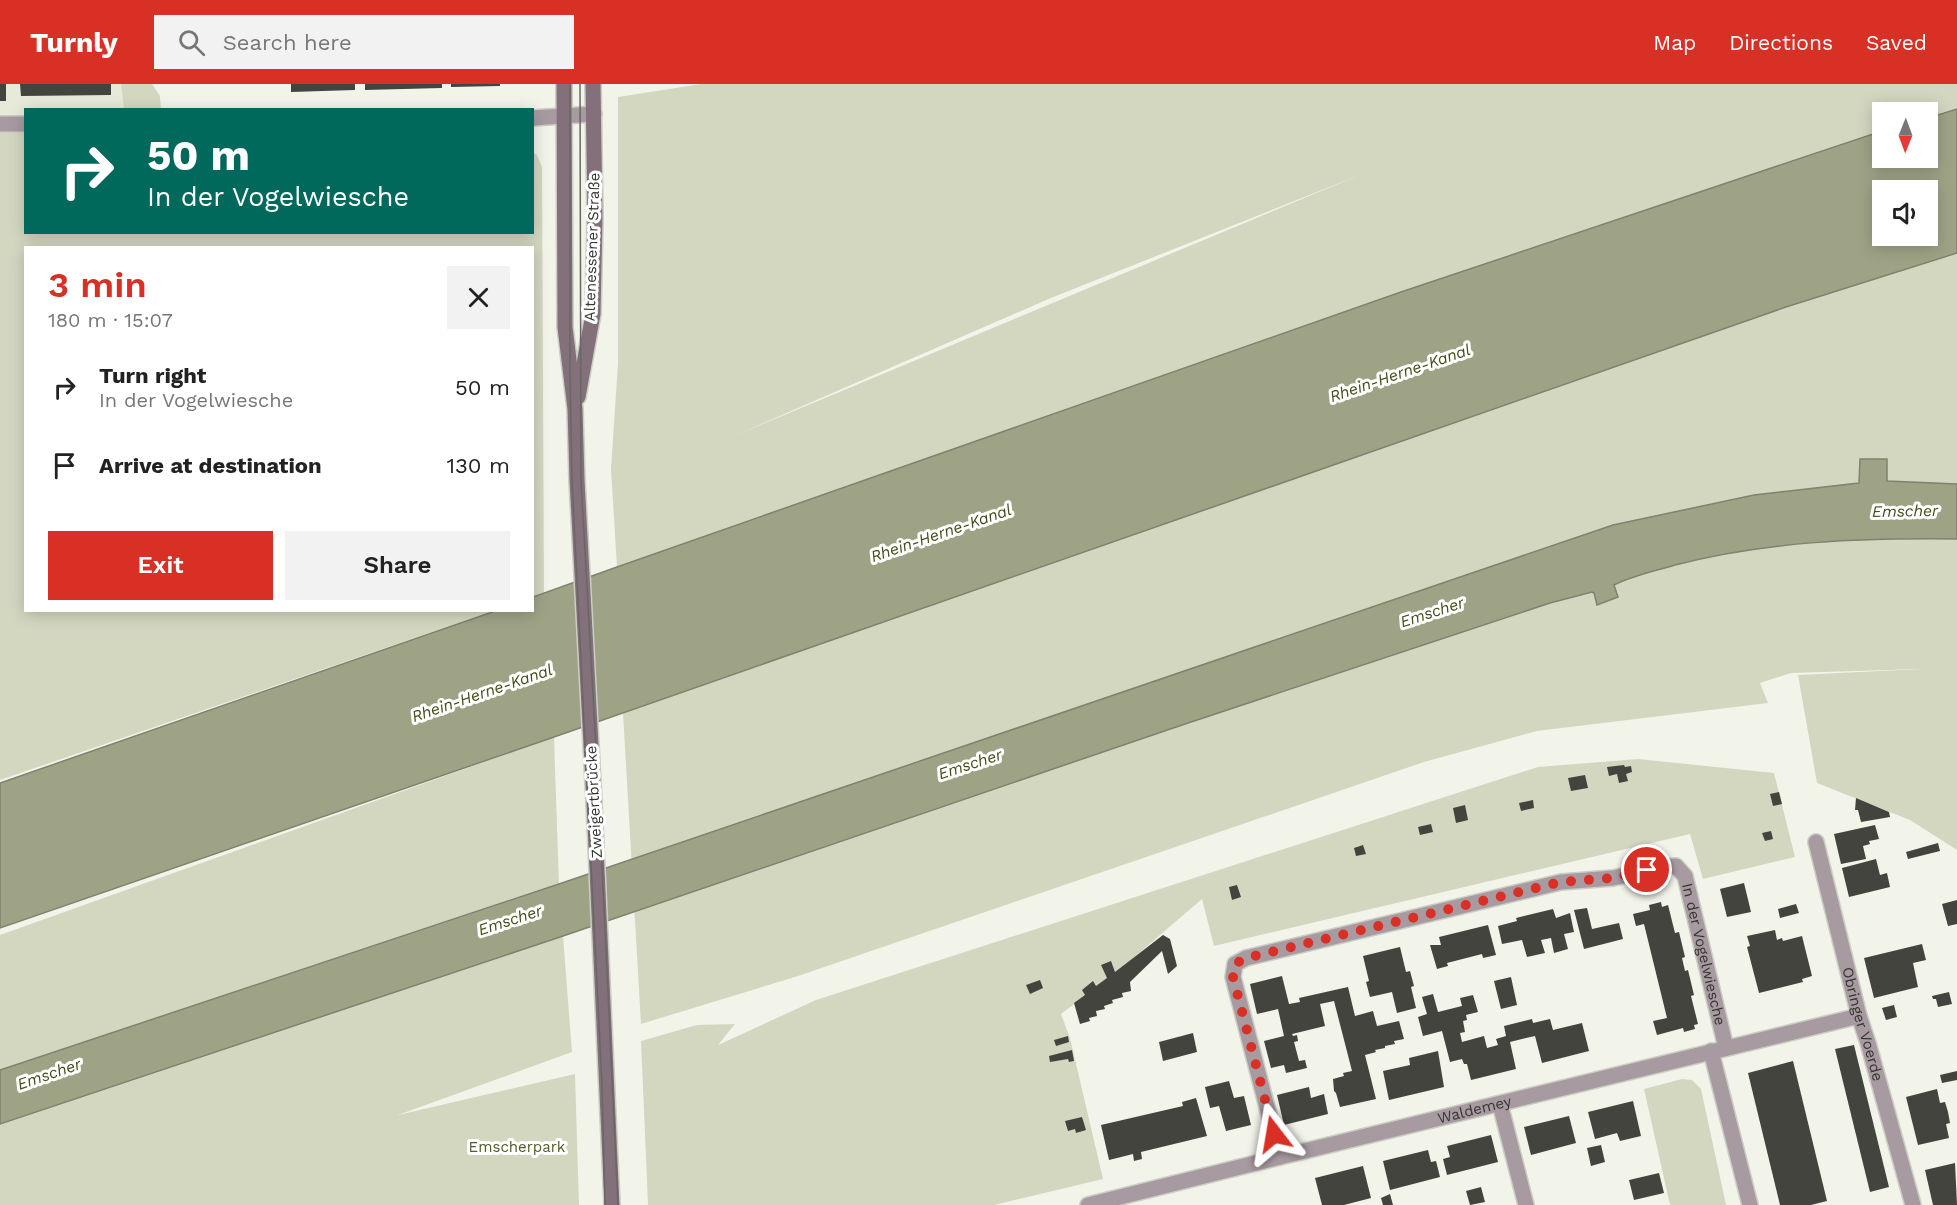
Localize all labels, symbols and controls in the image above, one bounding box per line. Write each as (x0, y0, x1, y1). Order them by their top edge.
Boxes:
search box (154, 15, 574, 69)
text: Turnly (30, 26, 118, 59)
icon: search (175, 26, 208, 59)
text: Search here (223, 30, 352, 55)
text: Map (1653, 30, 1696, 55)
text: Directions (1729, 30, 1833, 55)
text: Saved (1866, 30, 1927, 55)
north arrow (1872, 102, 1938, 168)
map controls (1872, 102, 1938, 246)
text: 50 m (147, 131, 250, 180)
icon: right (48, 132, 126, 210)
street label: Altenessener Straße (580, 172, 604, 322)
button: sound (1872, 180, 1938, 246)
text: In der Vogelwiesche (147, 181, 409, 213)
text: 3 min (48, 264, 147, 306)
button: close (447, 266, 510, 329)
text: 180 m · 15:07 (48, 308, 173, 332)
water label: Rhein-Herne-Kanal (1327, 340, 1473, 406)
text: Turn right (99, 363, 206, 388)
icon: right (48, 371, 81, 404)
text: 50 m (455, 375, 510, 400)
text: In der Vogelwiesche (99, 388, 293, 412)
icon: arrive (48, 449, 81, 482)
text: Arrive at destination (99, 453, 322, 478)
text: 130 m (446, 453, 510, 478)
water label: Rhein-Herne-Kanal (868, 500, 1014, 566)
water label: Emscher (1872, 501, 1939, 521)
button: Exit (48, 531, 273, 600)
button: Share (285, 531, 510, 600)
water label: Emscher (1397, 592, 1467, 631)
water label: Rhein-Herne-Kanal (409, 660, 555, 726)
water label: Emscher (935, 744, 1005, 783)
street label: Zweigertbrücke (582, 745, 606, 859)
pin (1621, 844, 1672, 895)
icon: arrive (1630, 853, 1663, 886)
street label: In der Vogelwiesche (1678, 881, 1729, 1027)
water label: Emscher (475, 900, 545, 939)
street label: Obringer Voerde (1838, 965, 1887, 1083)
water label: Emscher (15, 1054, 84, 1094)
street label: Waldemey (1436, 1092, 1513, 1127)
position arrow (1242, 1102, 1306, 1166)
park label: Emscherpark (469, 1138, 566, 1156)

